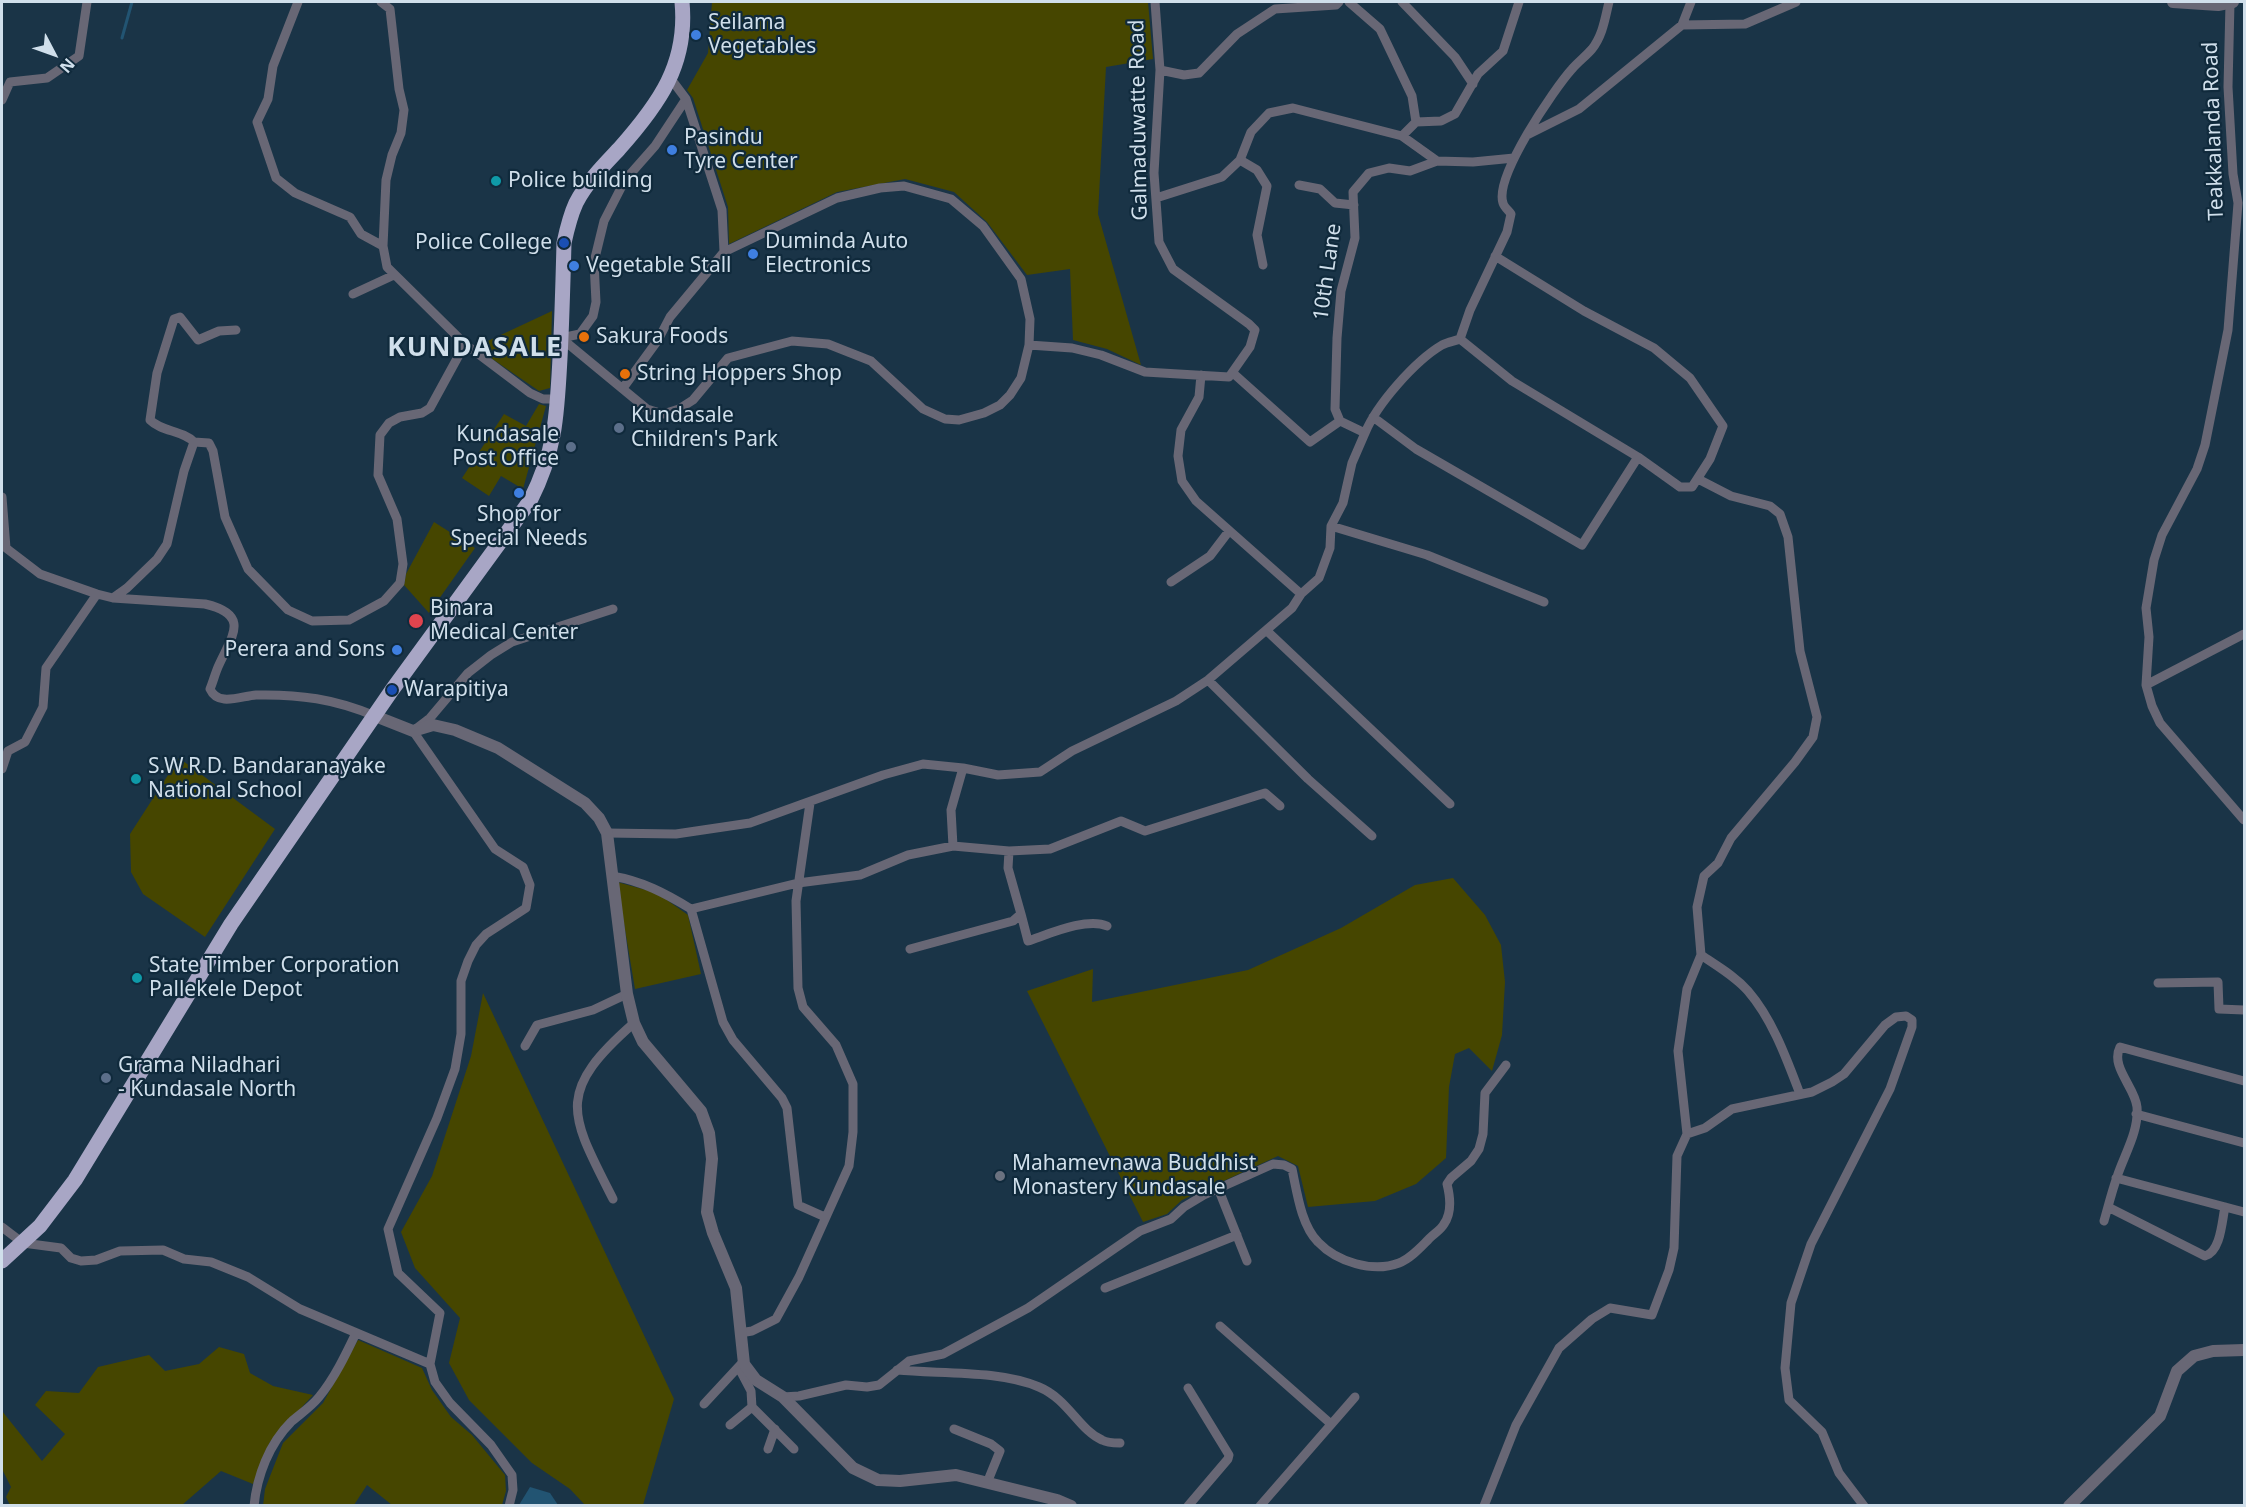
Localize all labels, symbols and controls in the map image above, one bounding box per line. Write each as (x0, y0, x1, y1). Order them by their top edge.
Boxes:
place label: Seilama Vegetables (708, 10, 816, 60)
street label: Galmaduwatte Road (1125, 19, 1153, 221)
north arrow (24, 24, 84, 84)
marker: Seilama Vegetables (689, 28, 703, 42)
street label: Teakkalanda Road (2198, 41, 2230, 221)
text: N (55, 54, 80, 78)
place label: Pasindu Tyre Center (684, 125, 798, 175)
marker: Pasindu Tyre Center (665, 143, 679, 157)
place label: Police building (508, 168, 653, 194)
marker: Police building (489, 174, 503, 188)
street label: 10th Lane (1309, 222, 1347, 322)
place label: Duminda Auto Electronics (765, 229, 908, 279)
place label: Police College (415, 230, 552, 256)
marker: Police College (557, 236, 571, 250)
marker: Duminda Auto Electronics (746, 247, 760, 261)
place label: Vegetable Stall (586, 253, 732, 279)
marker: Vegetable Stall (567, 259, 581, 273)
place label: Sakura Foods (596, 324, 728, 350)
marker: Sakura Foods (577, 330, 591, 344)
district label: KUNDASALE (387, 332, 563, 364)
place label: String Hoppers Shop (637, 361, 842, 387)
marker: String Hoppers Shop (618, 367, 632, 381)
place label: Kundasale Children's Park (631, 403, 778, 453)
marker: Kundasale Children's Park (612, 421, 626, 435)
place label: Kundasale Post Office (452, 422, 559, 472)
marker: Kundasale Post Office (564, 440, 578, 454)
marker: Shop for Special Needs (512, 486, 526, 500)
place label: Shop for Special Needs (450, 502, 588, 552)
place label: Binara Medical Center (430, 596, 578, 646)
marker: Binara Medical Center (407, 612, 425, 630)
place label: Perera and Sons (224, 637, 385, 663)
marker: Perera and Sons (390, 643, 404, 657)
place label: Warapitiya (404, 677, 509, 703)
marker: Warapitiya (385, 683, 399, 697)
place label: S.W.R.D. Bandaranayake National School (148, 754, 386, 804)
marker: S.W.R.D. Bandaranayake National School (129, 772, 143, 786)
place label: State Timber Corporation Pallekele Depot (149, 953, 399, 1003)
marker: State Timber Corporation Pallekele Depot (130, 971, 144, 985)
place label: Grama Niladhari - Kundasale North (118, 1053, 296, 1103)
marker: Grama Niladhari - Kundasale North (99, 1071, 113, 1085)
place label: Mahamevnawa Buddhist Monastery Kundasale (1012, 1151, 1256, 1201)
marker: Mahamevnawa Buddhist Monastery Kundasale (993, 1169, 1007, 1183)

